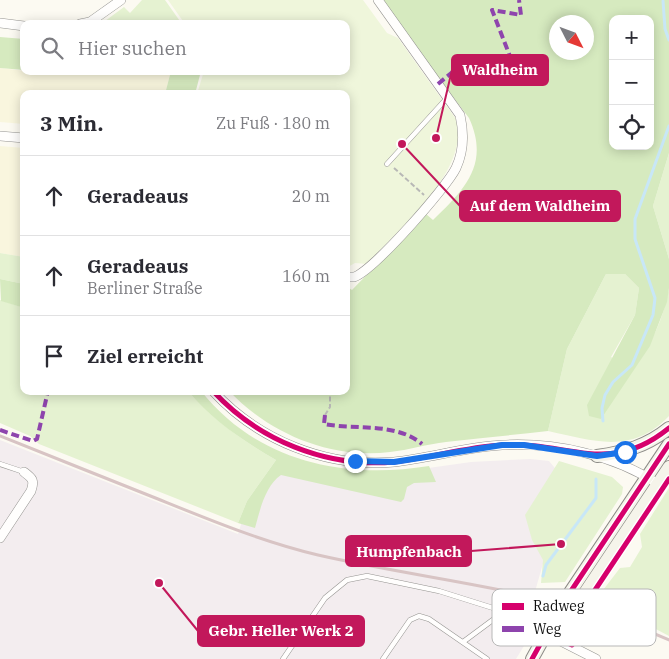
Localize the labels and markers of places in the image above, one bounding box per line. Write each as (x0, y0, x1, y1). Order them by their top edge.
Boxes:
callout: Waldheim (452, 55, 548, 85)
callout: Auf dem Waldheim (460, 191, 620, 221)
callout: Humpfenbach (346, 536, 471, 566)
callout: Gebr. Heller Werk 2 (198, 616, 364, 646)

